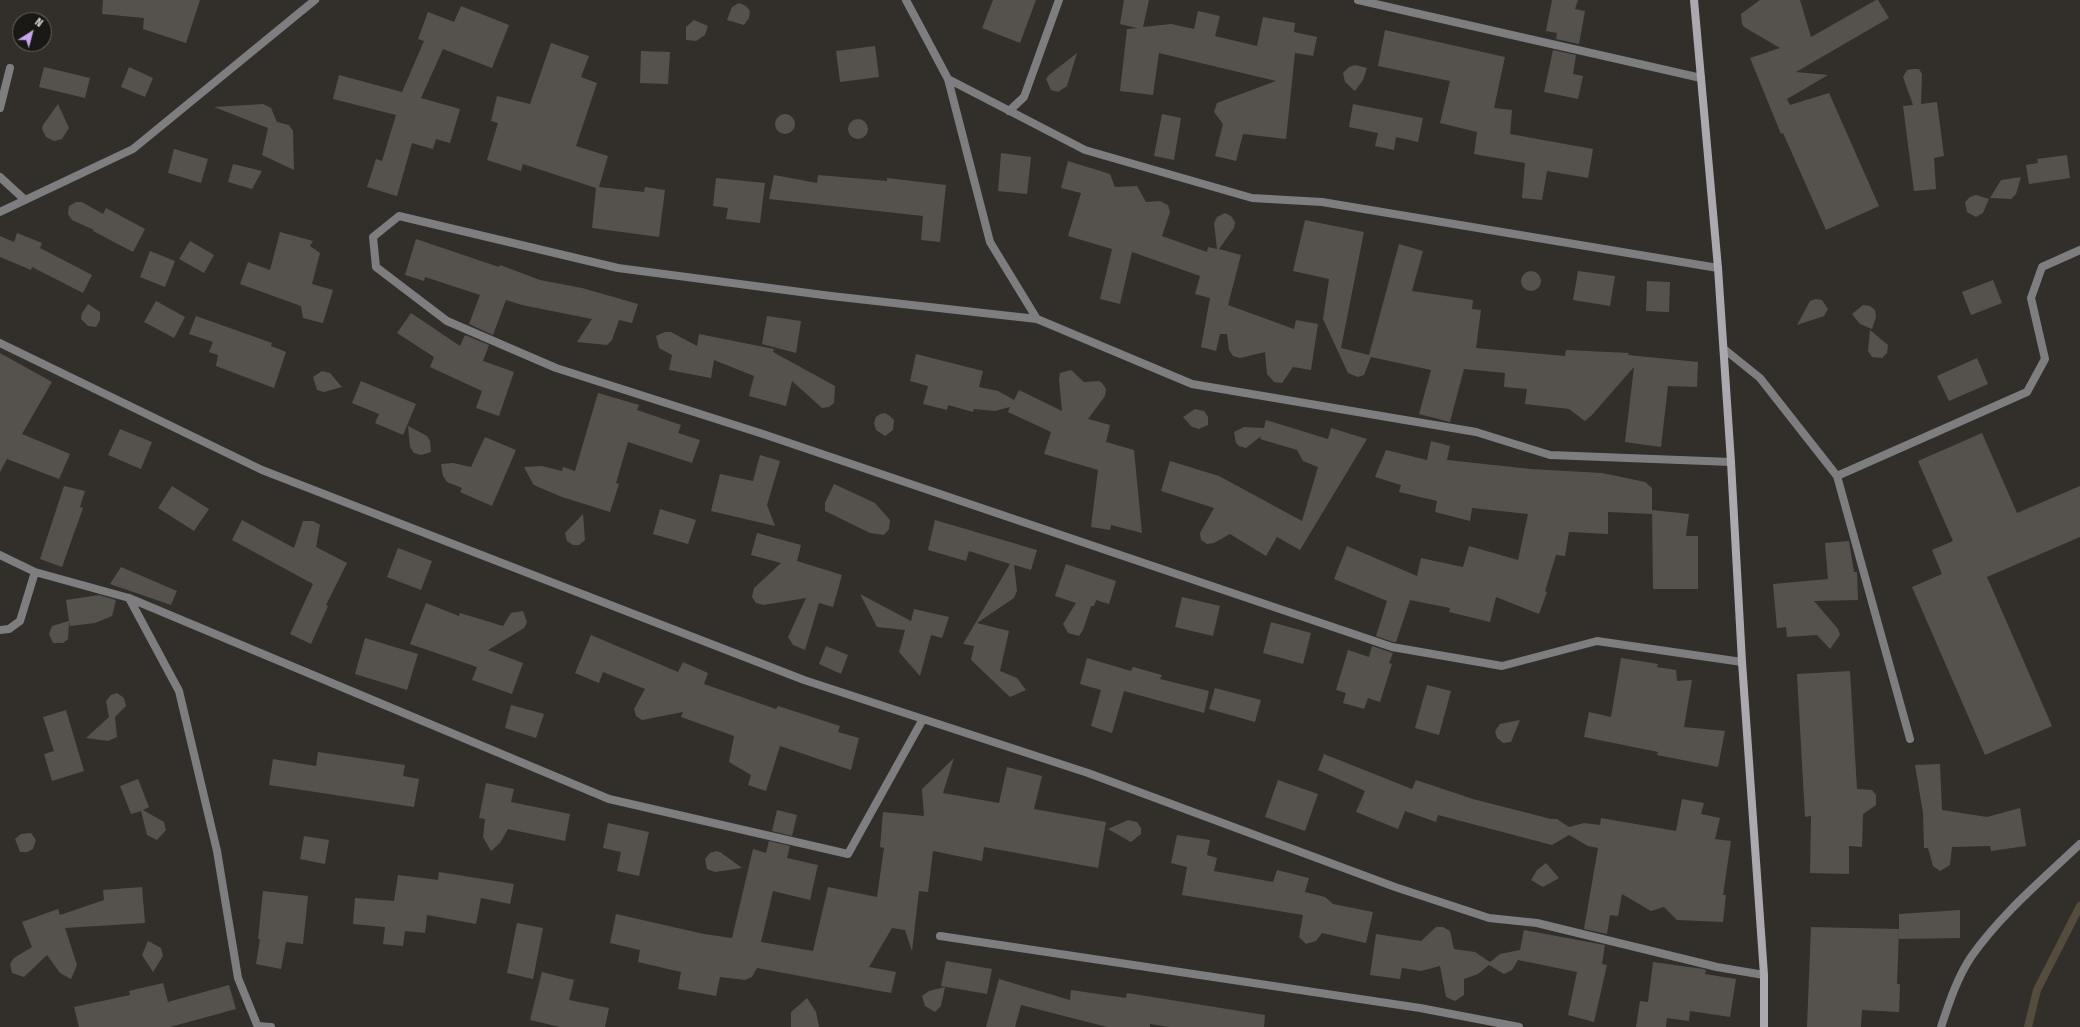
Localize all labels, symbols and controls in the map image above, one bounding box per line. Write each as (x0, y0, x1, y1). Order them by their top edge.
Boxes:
north arrow (12, 12, 52, 52)
text: N (32, 15, 45, 30)

